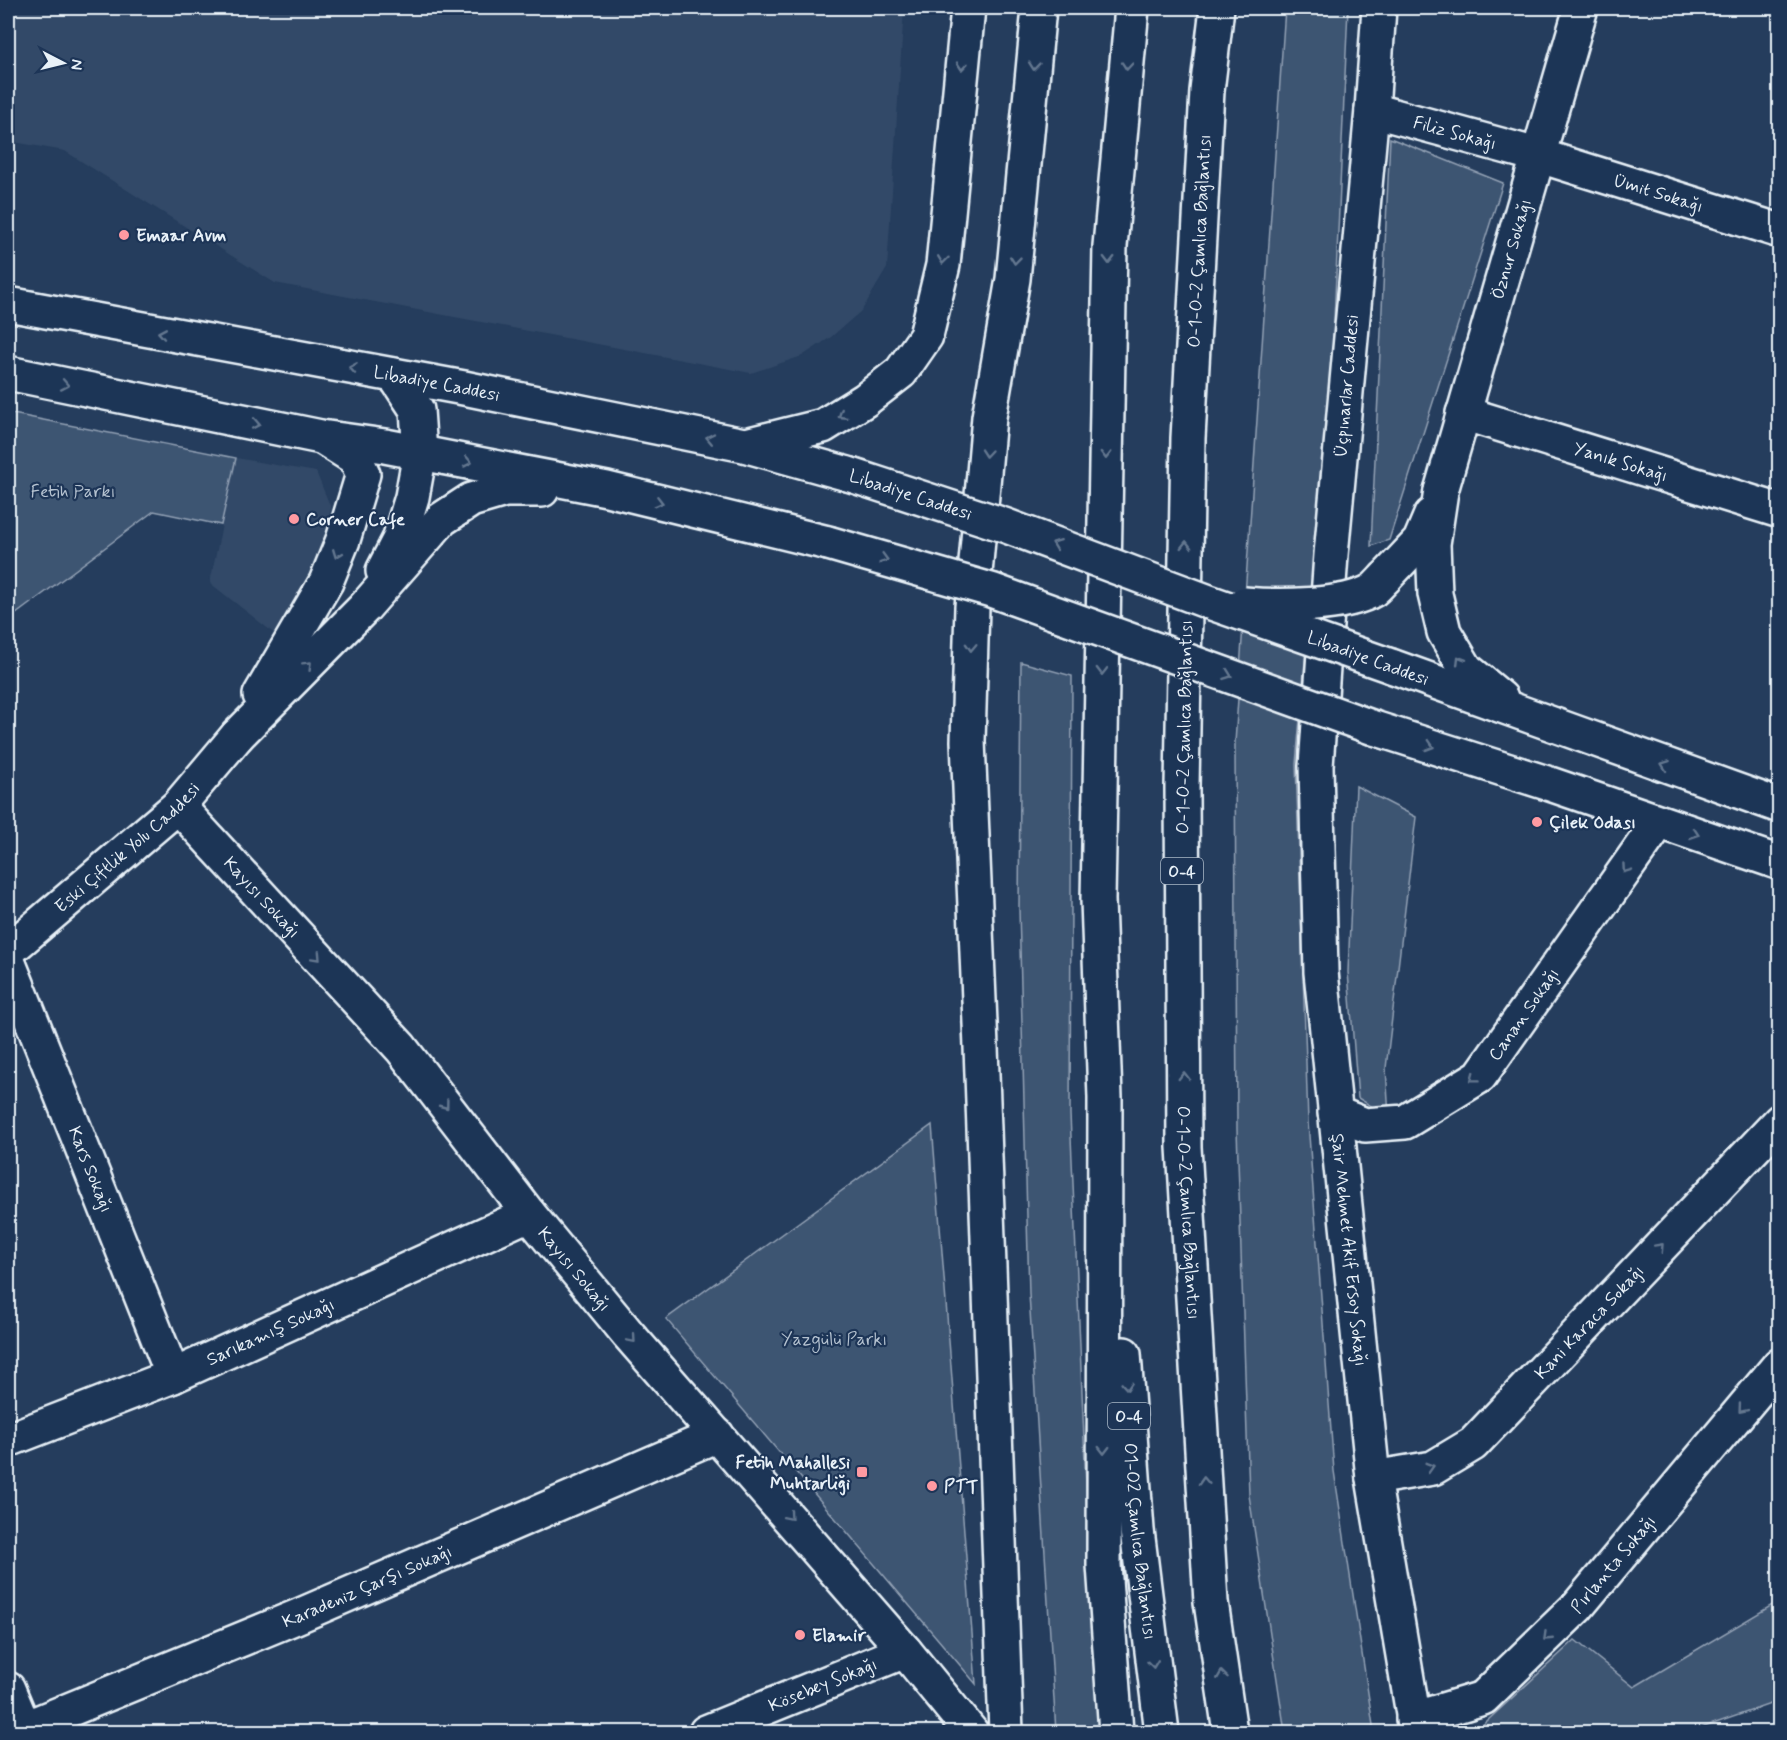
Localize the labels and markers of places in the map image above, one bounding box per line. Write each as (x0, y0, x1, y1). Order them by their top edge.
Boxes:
place label: Emaar Avm (136, 224, 226, 248)
marker: Emaar Avm (117, 228, 131, 242)
place label: Corner Cafe (306, 508, 405, 532)
marker: Corner Cafe (287, 512, 301, 526)
place label: Çilek Odası (1549, 811, 1636, 835)
marker: Çilek Odası (1530, 815, 1544, 829)
place label: Fetih Mahallesi Muhtarliği (736, 1451, 850, 1496)
marker: Fetih Mahallesi Muhtarliği (855, 1465, 869, 1479)
place label: PTT (944, 1475, 979, 1499)
marker: PTT (925, 1479, 939, 1493)
place label: Elamir (812, 1624, 866, 1648)
marker: Elamir (793, 1628, 807, 1642)

